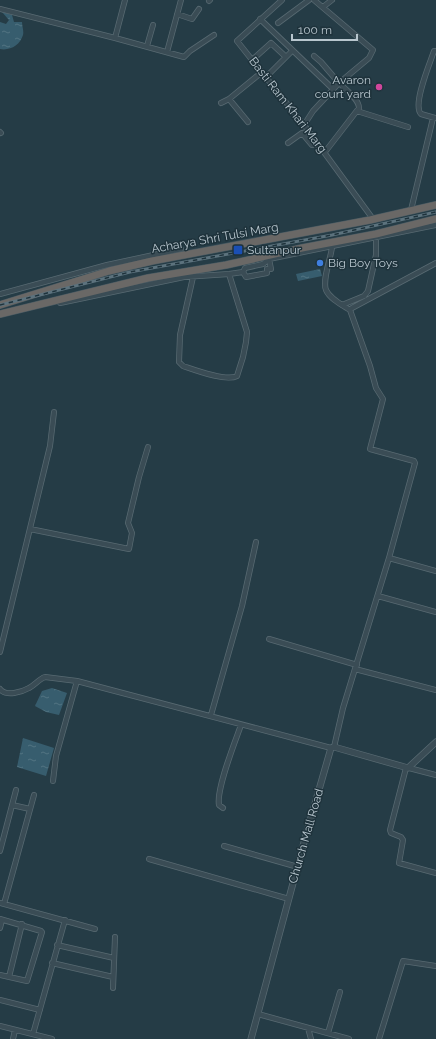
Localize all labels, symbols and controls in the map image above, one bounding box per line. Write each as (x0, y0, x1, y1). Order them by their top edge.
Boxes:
scale bar (292, 16, 357, 42)
text: 100 m (298, 23, 332, 37)
street label: Basti Ram Khari Marg (246, 54, 330, 156)
place label: Avaron court yard (315, 73, 371, 101)
marker: Avaron court yard (374, 82, 384, 92)
street label: Acharya Shri Tulsi Marg (150, 220, 280, 256)
place label: Sultanpur (247, 243, 302, 257)
marker: Sultanpur (232, 244, 244, 256)
place label: Big Boy Toys (328, 256, 398, 270)
marker: Big Boy Toys (315, 258, 325, 268)
street label: Church Mall Road (286, 787, 326, 885)

